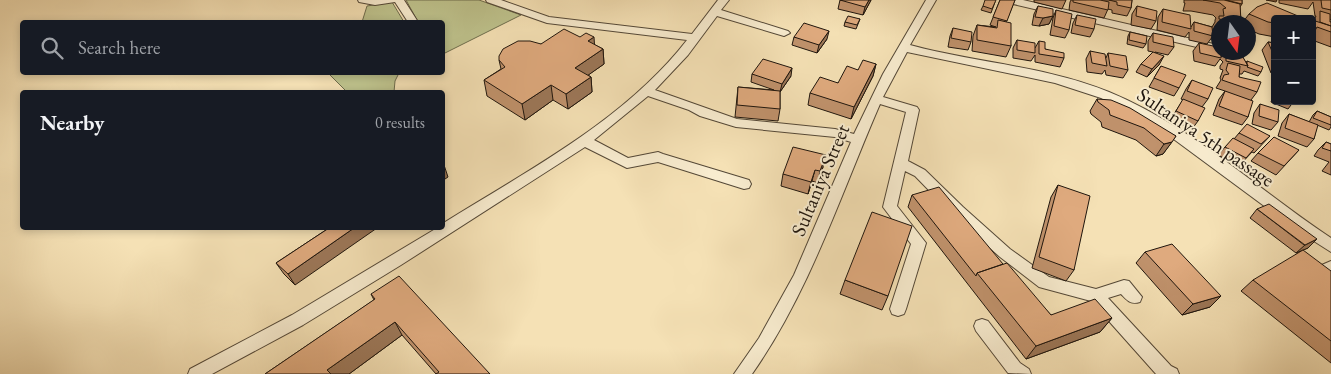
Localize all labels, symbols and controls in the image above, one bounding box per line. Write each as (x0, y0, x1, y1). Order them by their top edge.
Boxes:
north arrow (1211, 15, 1256, 60)
map controls (1271, 15, 1316, 105)
button: + (1271, 15, 1316, 60)
search box (20, 20, 445, 75)
icon: search (38, 34, 66, 62)
text: Search here (78, 35, 160, 60)
button: − (1271, 60, 1316, 105)
street label: Sultaniya 5th passage (1132, 81, 1280, 193)
text: Nearby (40, 109, 104, 136)
text: 0 results (375, 112, 425, 133)
street label: Sultаniya Street (785, 120, 855, 240)

